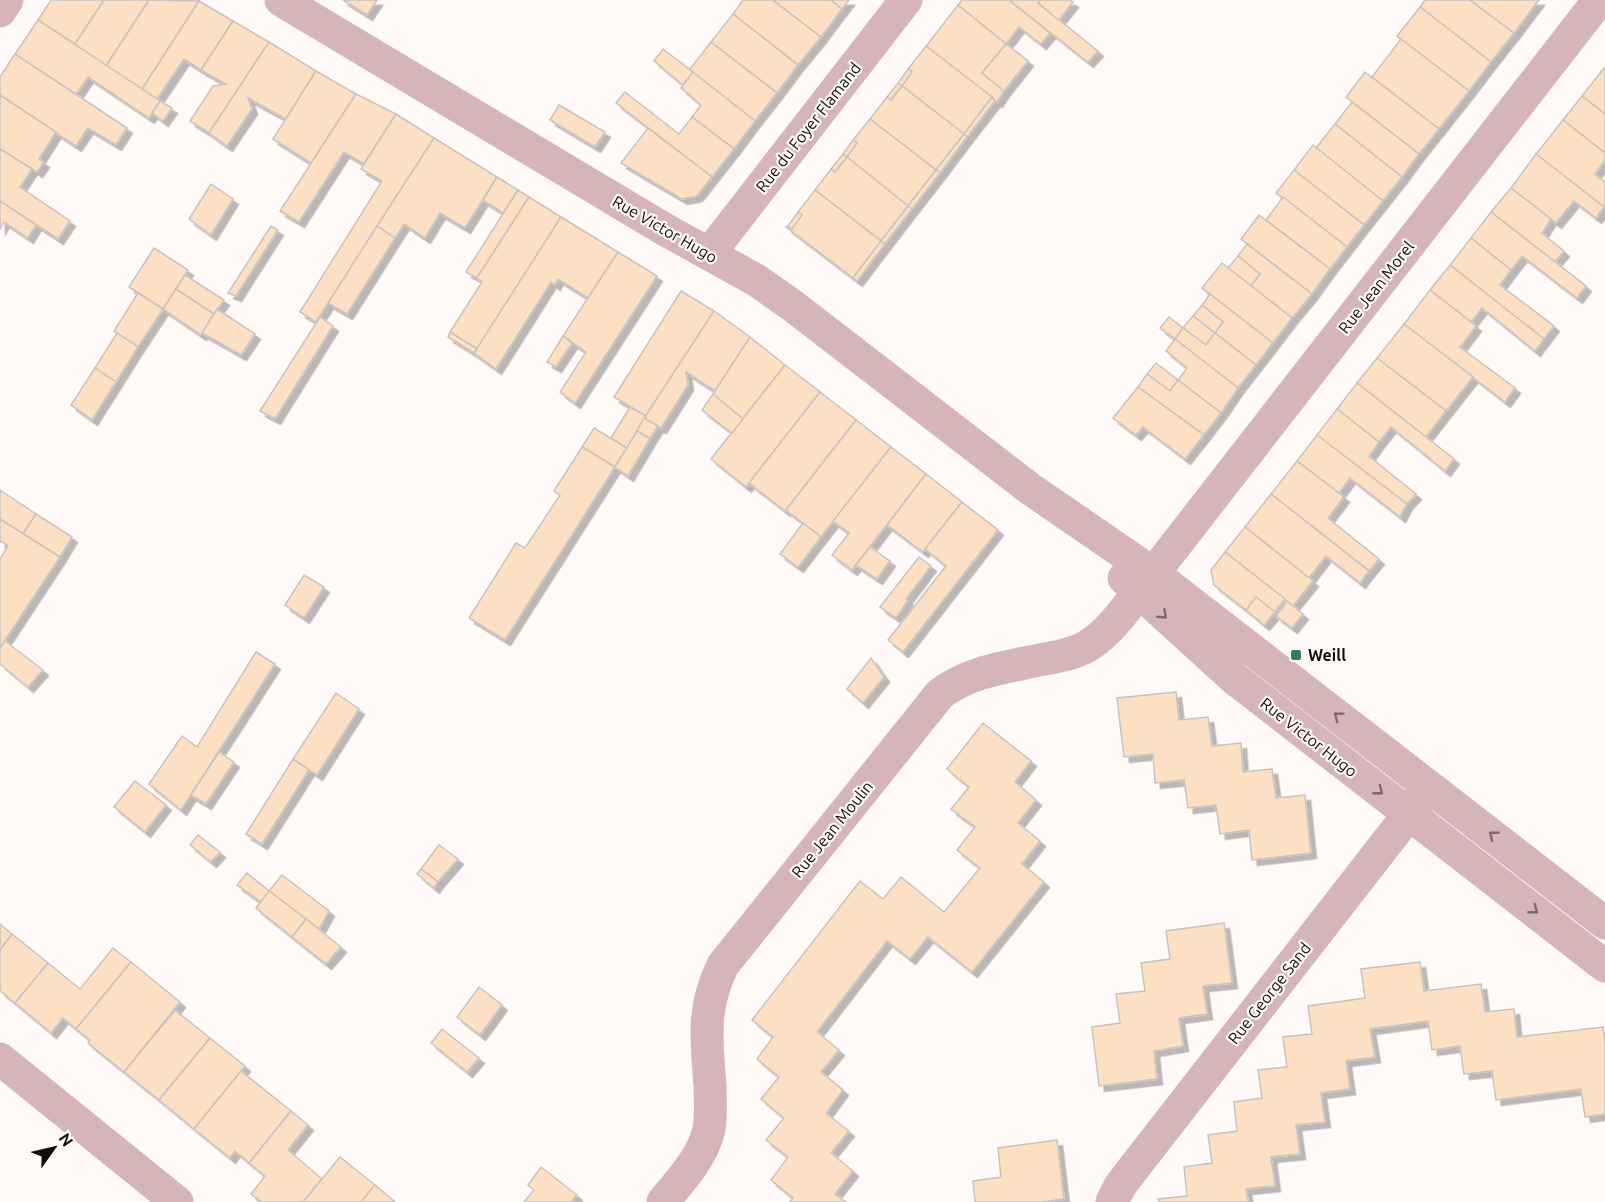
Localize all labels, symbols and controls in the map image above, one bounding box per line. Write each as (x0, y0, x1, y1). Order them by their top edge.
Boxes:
street label: Rue du Foyer Flamand (752, 59, 864, 195)
street label: Rue Victor Hugo (609, 192, 721, 266)
street label: Rue Jean Morel (1335, 237, 1417, 337)
one-way arrow (1157, 608, 1167, 619)
place label: Weill (1308, 646, 1346, 664)
marker: Weill (1289, 648, 1303, 662)
street label: Rue Victor Hugo (1257, 694, 1361, 780)
one-way arrow (1334, 712, 1345, 723)
street label: Rue Jean Moulin (788, 777, 876, 881)
one-way arrow (1373, 784, 1384, 795)
one-way arrow (1488, 831, 1499, 842)
one-way arrow (1527, 903, 1538, 914)
street label: Rue George Sand (1224, 939, 1314, 1047)
north arrow (24, 1118, 84, 1178)
text: N (56, 1130, 77, 1150)

